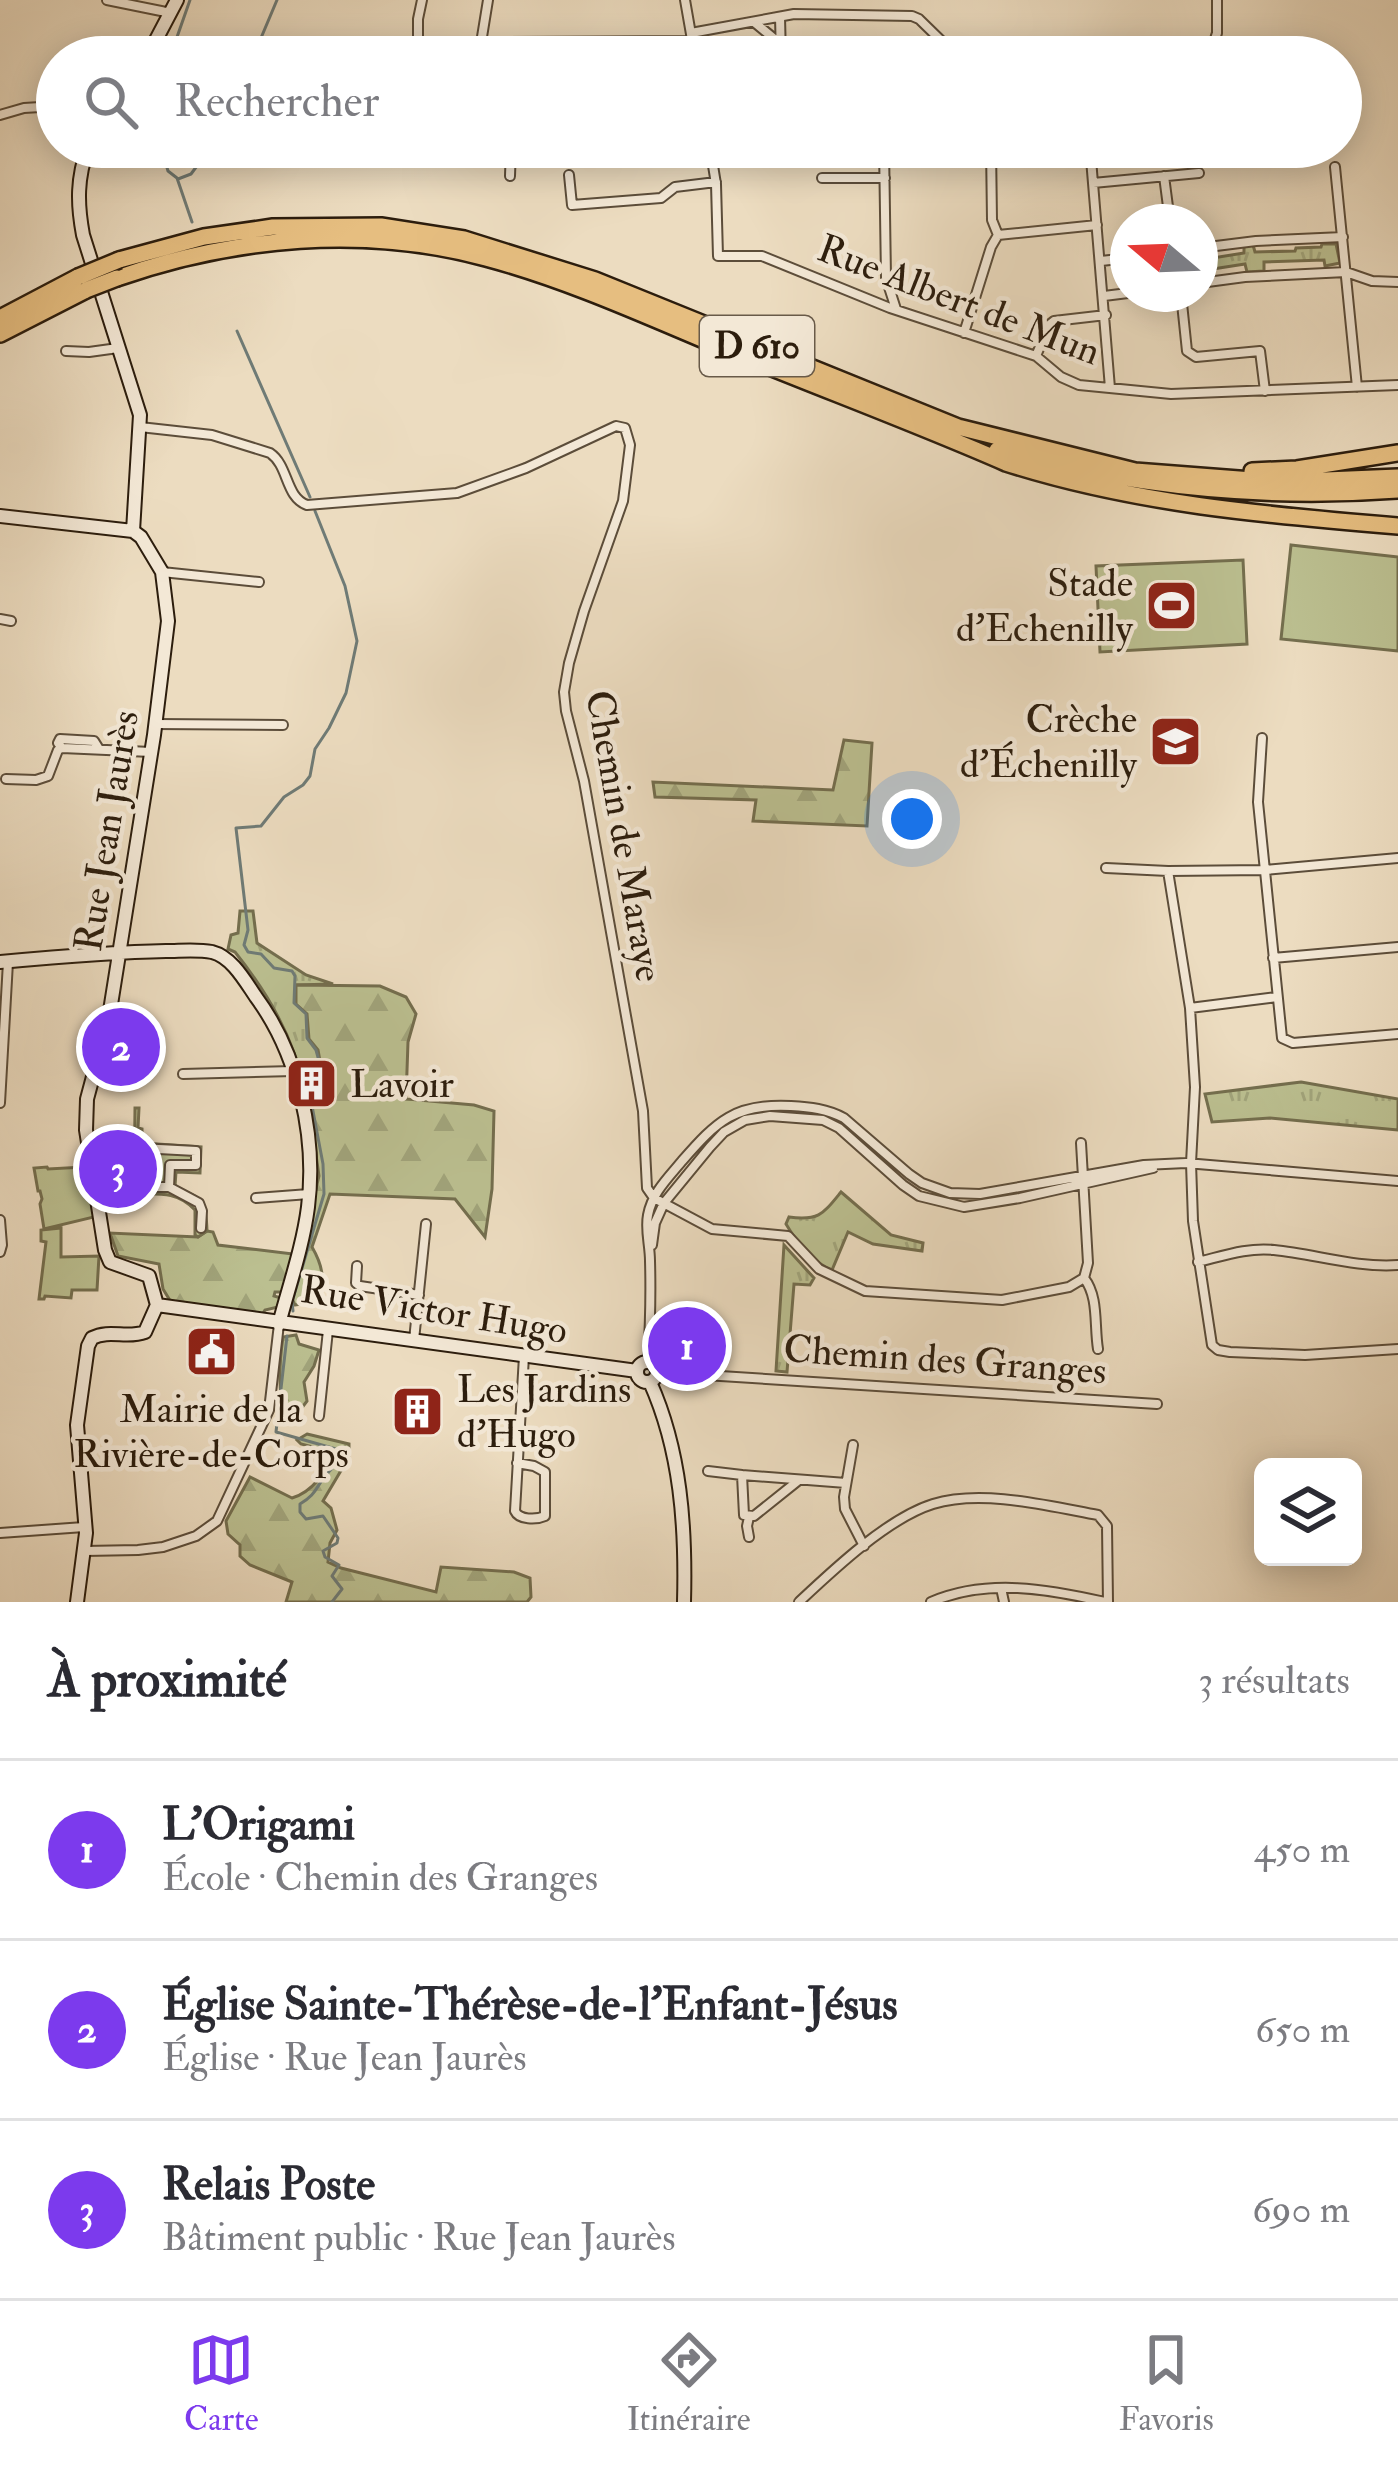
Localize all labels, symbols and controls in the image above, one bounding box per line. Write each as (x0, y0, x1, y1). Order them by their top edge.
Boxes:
search box (36, 36, 1362, 168)
icon: search (78, 69, 144, 135)
text: Rechercher (174, 74, 379, 130)
north arrow (1110, 204, 1218, 312)
street label: Rue Albert de Mun (811, 224, 1107, 376)
road number: D 610 (700, 316, 814, 376)
place label: Stade d'Echenilly (956, 559, 1134, 653)
sports icon: Stade d'Echenilly (1144, 577, 1200, 633)
street label: Chemin de Maraye (574, 687, 674, 985)
place label: Crèche d'Échenilly (960, 695, 1138, 789)
street label: Rue Jean Jaurès (64, 707, 150, 955)
school or university icon: Crèche d'Échenilly (1148, 713, 1204, 769)
your location (882, 789, 942, 849)
pin: 2 (82, 1002, 160, 1092)
building icon: Lavoir (283, 1056, 339, 1112)
place label: Lavoir (350, 1060, 454, 1109)
pin: 3 (79, 1124, 157, 1214)
street label: Rue Victor Hugo (297, 1265, 571, 1355)
pin: 1 (648, 1301, 726, 1391)
public building icon: Mairie de la Rivière-de-Corps (183, 1324, 239, 1380)
street label: Chemin des Granges (782, 1324, 1108, 1396)
place label: Les Jardins d'Hugo (457, 1365, 631, 1459)
building icon: Les Jardins d'Hugo (390, 1383, 446, 1439)
place label: Mairie de la Rivière-de-Corps (73, 1385, 349, 1479)
map controls (1254, 1458, 1362, 1566)
button: layers (1254, 1458, 1362, 1566)
text: À proximité (48, 1648, 287, 1712)
text: 3 résultats (1198, 1656, 1350, 1705)
text: L'Origami (162, 1797, 355, 1853)
text: 1 (80, 1825, 94, 1874)
text: 450 m (1254, 1825, 1350, 1874)
text: École · Chemin des Granges (162, 1853, 598, 1902)
text: Église Sainte-Thérèse-de-l'Enfant-Jésus (162, 1977, 898, 2033)
text: 2 (77, 2005, 97, 2054)
text: 650 m (1255, 2005, 1350, 2054)
text: Église · Rue Jean Jaurès (162, 2033, 527, 2082)
text: Relais Poste (162, 2157, 375, 2213)
text: 3 (80, 2185, 94, 2234)
text: 690 m (1252, 2185, 1350, 2234)
text: Bâtiment public · Rue Jean Jaurès (162, 2213, 676, 2262)
tab: Carte (184, 2327, 259, 2440)
tab: Itinéraire (627, 2327, 751, 2440)
tab: Favoris (1119, 2327, 1214, 2440)

